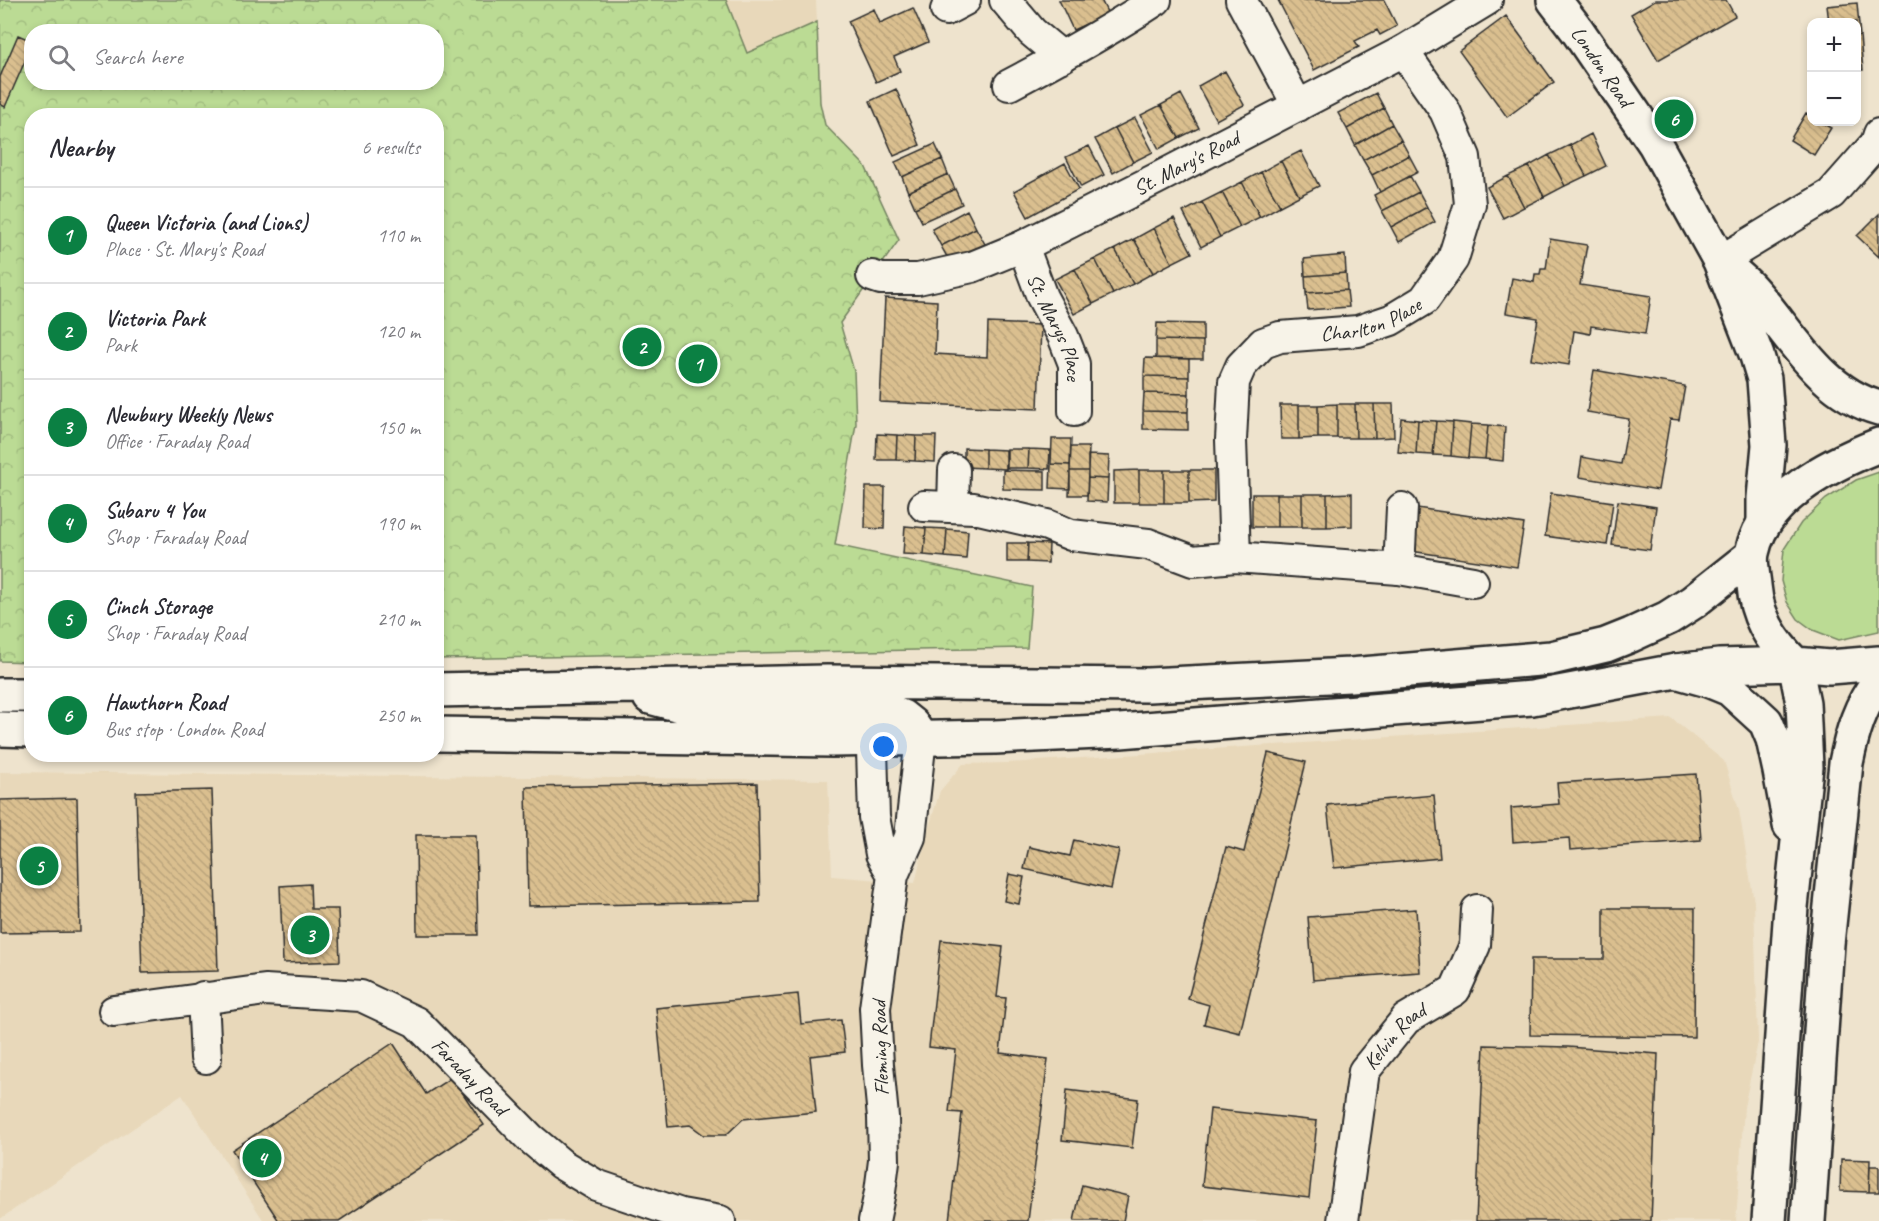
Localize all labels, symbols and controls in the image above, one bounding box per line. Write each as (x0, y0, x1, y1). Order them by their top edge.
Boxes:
map controls (1807, 18, 1861, 126)
button: + (1807, 18, 1861, 72)
street label: London Road (1565, 21, 1641, 115)
search box (24, 24, 444, 90)
icon: search (45, 41, 78, 74)
text: Search here (93, 43, 183, 71)
button: − (1807, 72, 1861, 126)
pin: 6 (1654, 96, 1694, 142)
street label: St. Mary's Road (1129, 123, 1247, 201)
text: Nearby (48, 131, 113, 164)
text: 6 results (361, 135, 420, 160)
text: Queen Victoria (and Lions) (105, 209, 308, 237)
text: 1 (63, 223, 72, 248)
text: 110 m (377, 223, 420, 248)
text: Place · St. Mary's Road (105, 237, 264, 262)
street label: St. Marys Place (1021, 270, 1088, 382)
street label: Charlton Place (1320, 291, 1428, 347)
text: Victoria Park (105, 305, 205, 333)
text: 2 (63, 319, 72, 344)
text: 120 m (377, 319, 420, 344)
pin: 2 (622, 324, 662, 370)
text: Park (105, 333, 137, 358)
pin: 1 (678, 342, 718, 386)
text: Newbury Weekly News (105, 401, 272, 429)
text: 3 (63, 415, 72, 440)
text: 150 m (377, 415, 420, 440)
text: Office · Faraday Road (105, 429, 249, 454)
text: Subaru 4 You (105, 497, 205, 525)
text: 4 (63, 511, 72, 536)
text: 190 m (377, 511, 420, 536)
text: Shop · Faraday Road (105, 525, 246, 550)
text: Cinch Storage (105, 593, 212, 621)
text: 5 (63, 607, 72, 632)
text: 210 m (377, 607, 420, 632)
text: Shop · Faraday Road (105, 621, 246, 646)
text: Hawthorn Road (105, 689, 226, 717)
text: 6 (63, 703, 72, 728)
text: 250 m (377, 703, 420, 728)
text: Bus stop · London Road (105, 717, 263, 742)
your location (869, 732, 898, 761)
pin: 5 (20, 844, 58, 888)
pin: 3 (290, 912, 330, 958)
street label: Kelvin Road (1357, 995, 1433, 1075)
street label: Fleming Road (865, 996, 895, 1096)
street label: Faraday Road (426, 1032, 516, 1123)
pin: 4 (242, 1136, 282, 1180)

